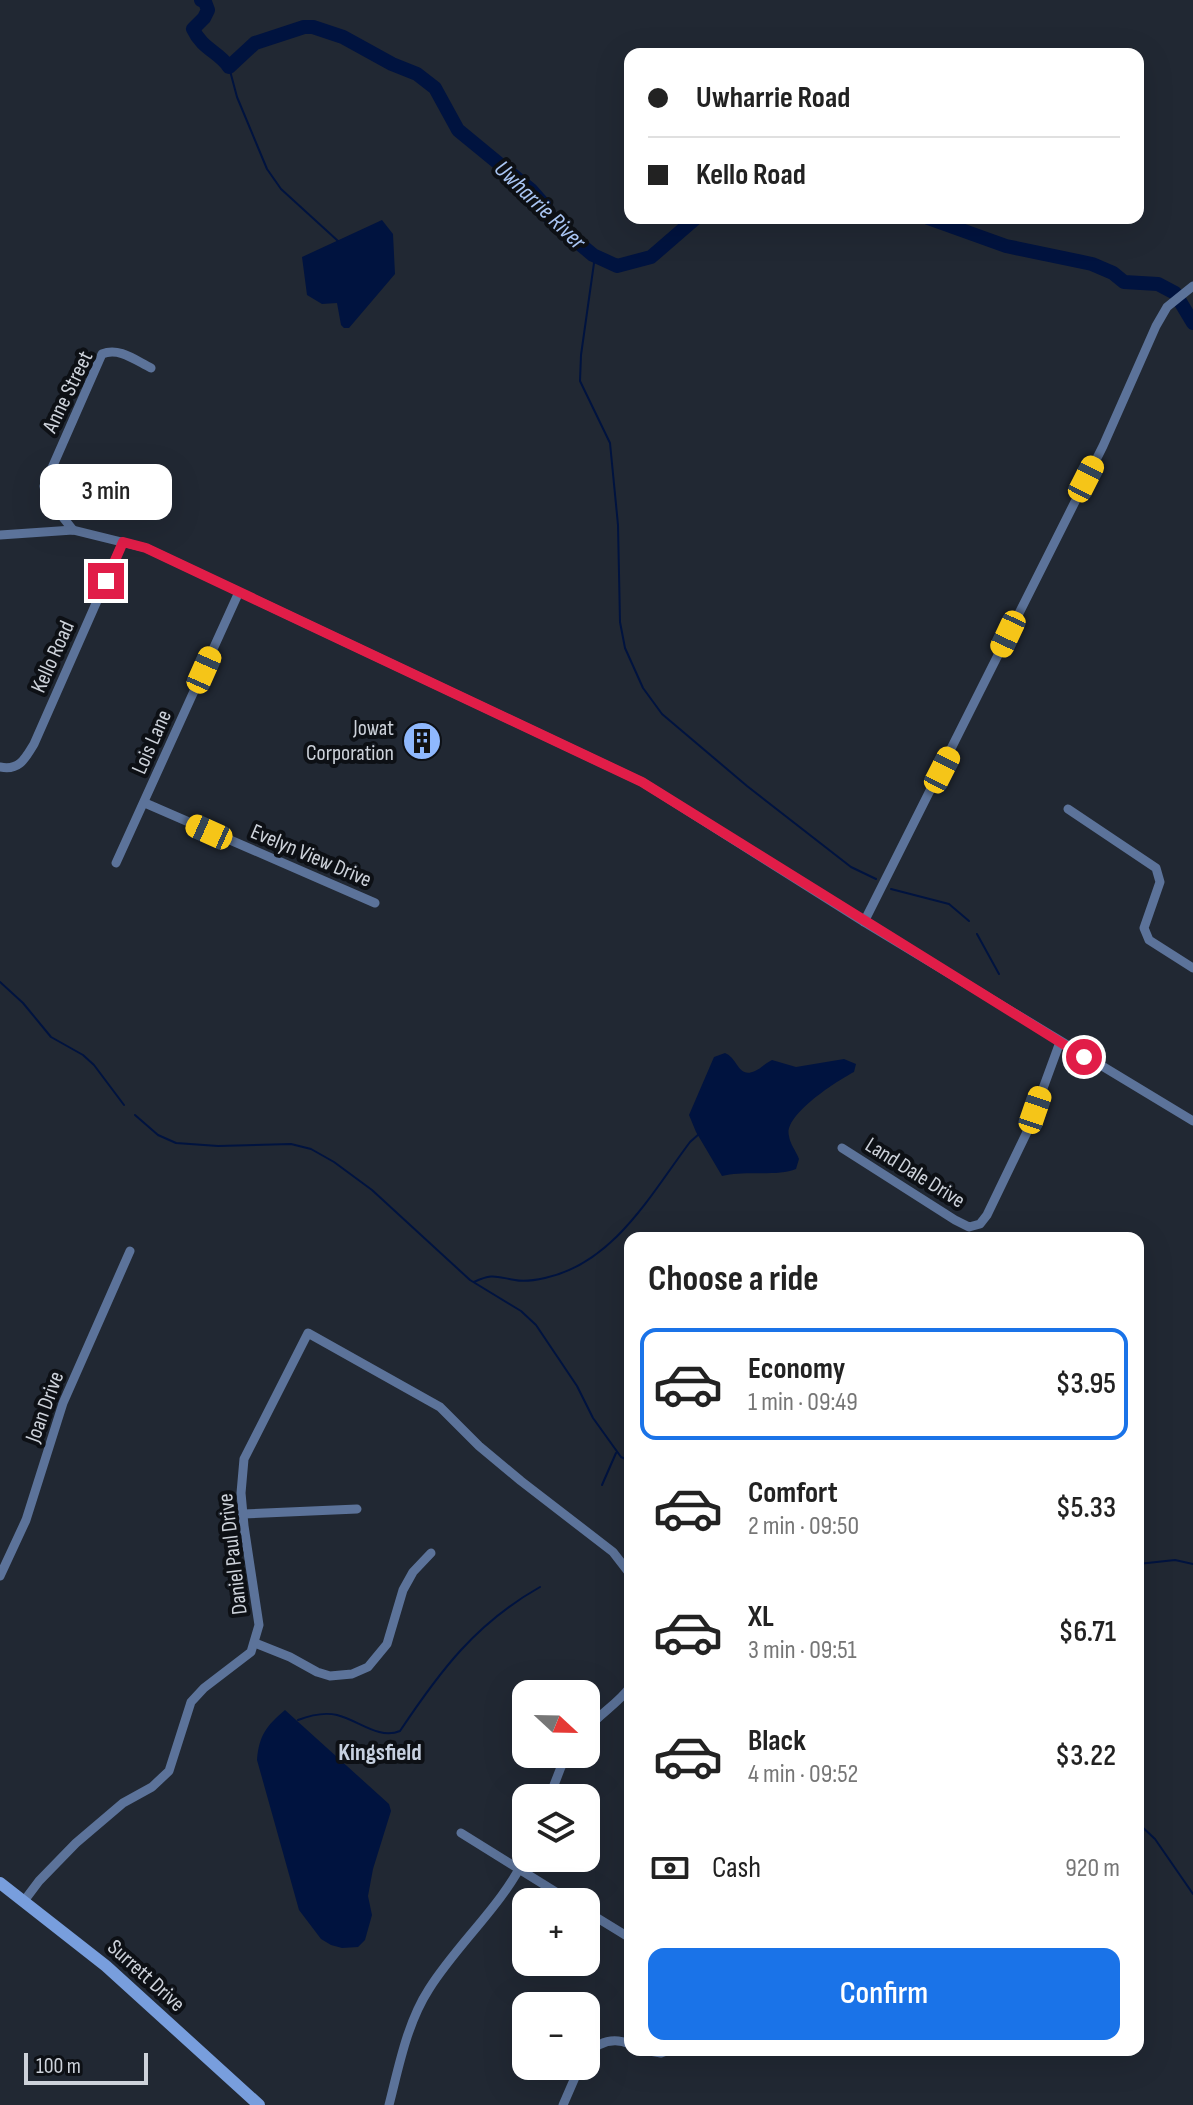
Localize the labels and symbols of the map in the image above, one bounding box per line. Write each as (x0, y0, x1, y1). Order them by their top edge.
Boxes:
water label: Uwharrie River (488, 154, 593, 257)
street label: Anne Street (36, 347, 99, 438)
car (1064, 452, 1108, 506)
callout: 3 min (40, 465, 172, 521)
route end (88, 563, 124, 599)
car (987, 607, 1029, 661)
street label: Kello Road (25, 617, 81, 697)
car (183, 643, 225, 697)
street label: Lois Lane (126, 706, 178, 778)
place label: Jowat Corporation (306, 715, 394, 767)
building icon: Jowat Corporation (401, 720, 443, 762)
car (920, 743, 964, 797)
car (182, 811, 236, 853)
street label: Evelyn View Drive (246, 818, 376, 894)
route start (1066, 1039, 1102, 1075)
car (1016, 1083, 1054, 1137)
street label: Land Dale Drive (860, 1132, 970, 1214)
street label: Joan Drive (19, 1368, 70, 1447)
street label: Daniel Paul Drive (212, 1492, 254, 1616)
north arrow (512, 1680, 600, 1768)
district label: Kingsfield (338, 1738, 422, 1767)
street label: Surrett Drive (102, 1934, 190, 2018)
scale bar (24, 2049, 148, 2085)

